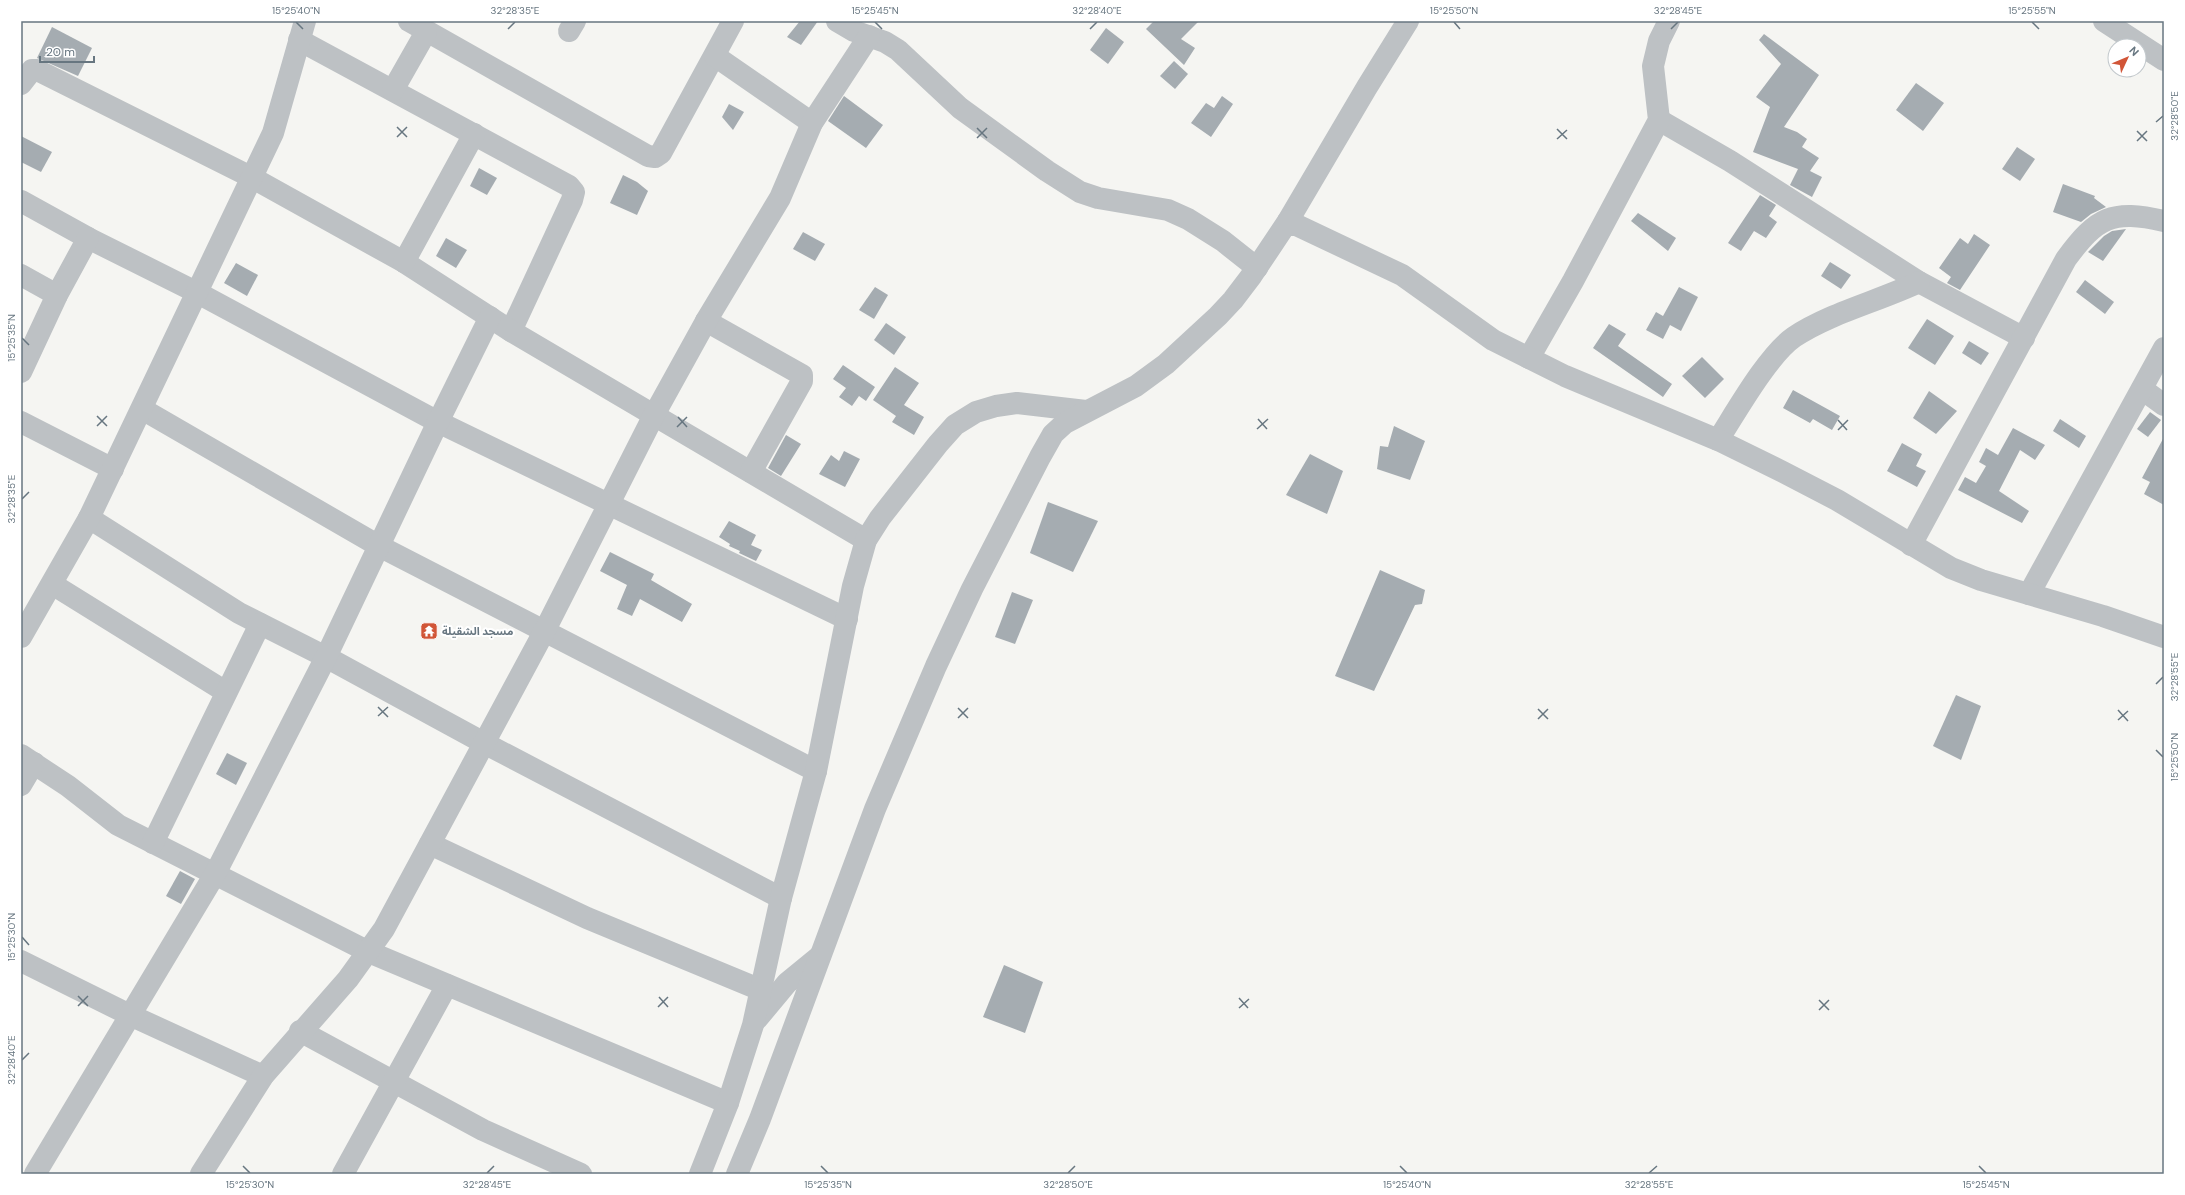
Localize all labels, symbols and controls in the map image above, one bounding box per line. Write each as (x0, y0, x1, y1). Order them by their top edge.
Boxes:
text: 15°25'40"N (272, 4, 320, 17)
text: 32°28'35"E (491, 4, 540, 17)
text: 15°25'45"N (851, 4, 899, 17)
text: 32°28'40"E (1072, 4, 1122, 17)
text: 15°25'50"N (1430, 4, 1478, 17)
text: 32°28'45"E (1654, 4, 1703, 17)
text: 15°25'55"N (2008, 4, 2056, 17)
scale bar (40, 38, 94, 64)
north arrow (2107, 38, 2147, 78)
text: N (2126, 43, 2142, 59)
text: 20 m (46, 44, 75, 60)
text: 32°28'50"E (2168, 91, 2181, 141)
text: 15°25'35"N (5, 314, 18, 362)
text: 32°28'35"E (5, 474, 18, 523)
temple icon: مسجد الشقيلة (419, 621, 439, 641)
place label: مسجد الشقيلة (442, 624, 513, 638)
text: 32°28'55"E (2168, 652, 2181, 701)
text: 15°25'50"N (2168, 733, 2181, 781)
text: 15°25'30"N (5, 913, 18, 961)
text: 32°28'40"E (5, 1035, 18, 1085)
text: 15°25'30"N (226, 1178, 274, 1191)
text: 32°28'45"E (463, 1178, 512, 1191)
text: 15°25'35"N (804, 1178, 852, 1191)
text: 32°28'50"E (1043, 1178, 1093, 1191)
text: 15°25'40"N (1383, 1178, 1431, 1191)
text: 32°28'55"E (1625, 1178, 1674, 1191)
text: 15°25'45"N (1962, 1178, 2010, 1191)

